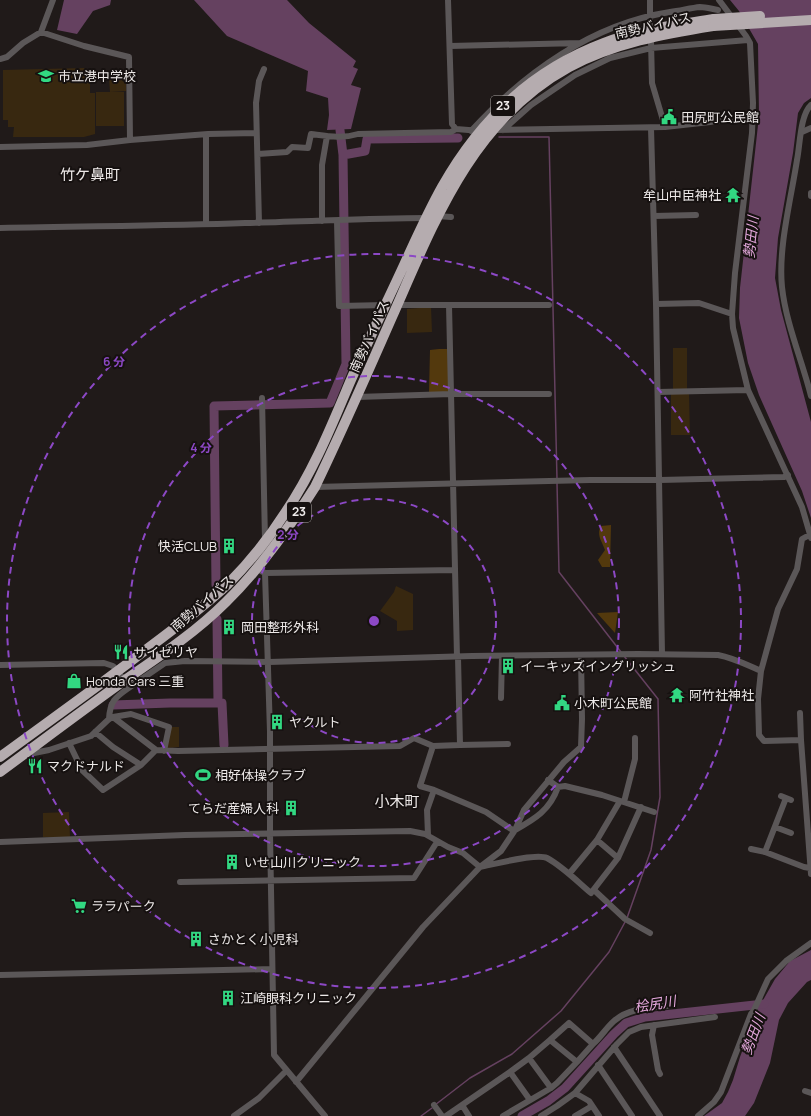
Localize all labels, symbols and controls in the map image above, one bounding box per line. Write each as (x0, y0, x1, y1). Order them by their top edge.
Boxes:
street label: 南勢バイパス (613, 7, 693, 43)
school or university icon: 市立港中学校 (37, 67, 55, 85)
place label: 市立港中学校 (58, 67, 136, 85)
road number: 23 (491, 96, 515, 116)
public building icon: 田尻町公民館 (660, 108, 678, 126)
place label: 田尻町公民館 (681, 108, 759, 126)
district label: 竹ケ鼻町 (60, 164, 120, 185)
place label: 牟山中臣神社 (643, 186, 721, 204)
temple icon: 牟山中臣神社 (724, 186, 742, 204)
water label: 勢田川 (739, 213, 762, 259)
street label: 南勢バイパス (345, 297, 393, 375)
text: 6 分 (103, 353, 125, 370)
text: 4 分 (190, 439, 212, 456)
road number: 23 (287, 502, 311, 522)
text: 2 分 (277, 526, 299, 543)
place label: 快活CLUB (158, 537, 217, 555)
building icon: 快活CLUB (220, 537, 238, 555)
street label: 南勢バイパス (167, 571, 237, 635)
centre of rings (367, 614, 381, 628)
building icon: 岡田整形外科 (220, 618, 238, 636)
place label: 岡田整形外科 (241, 618, 319, 636)
restaurant icon: サイゼリヤ (112, 643, 130, 661)
place label: サイゼリヤ (133, 643, 198, 661)
building icon: イーキッズイングリッシュ (499, 657, 517, 675)
place label: イーキッズイングリッシュ (520, 657, 676, 675)
shop icon: Honda Cars 三重 (65, 672, 83, 690)
place label: Honda Cars 三重 (86, 672, 184, 690)
temple icon: 阿竹社神社 (668, 686, 686, 704)
place label: 阿竹社神社 (689, 686, 754, 704)
public building icon: 小木町公民館 (553, 694, 571, 712)
place label: 小木町公民館 (574, 694, 652, 712)
building icon: ヤクルト (268, 713, 286, 731)
place label: ヤクルト (289, 713, 341, 731)
restaurant icon: マクドナルド (26, 757, 44, 775)
place label: マクドナルド (47, 757, 125, 775)
sports icon: 相好体操クラブ (194, 766, 212, 784)
place label: 相好体操クラブ (215, 766, 306, 784)
district label: 小木町 (374, 791, 420, 812)
place label: てらだ産婦人科 (188, 799, 279, 817)
building icon: てらだ産婦人科 (282, 799, 300, 817)
building icon: いせ山川クリニック (223, 853, 241, 871)
place label: いせ山川クリニック (244, 853, 361, 871)
supermarket icon: ララパーク (70, 897, 88, 915)
place label: ララパーク (91, 897, 156, 915)
building icon: さかとく小児科 (187, 930, 205, 948)
place label: さかとく小児科 (208, 930, 299, 948)
building icon: 江崎眼科クリニック (219, 989, 237, 1007)
place label: 江崎眼科クリニック (240, 989, 357, 1007)
water label: 桧尻川 (633, 991, 679, 1016)
water label: 勢田川 (736, 1009, 770, 1057)

